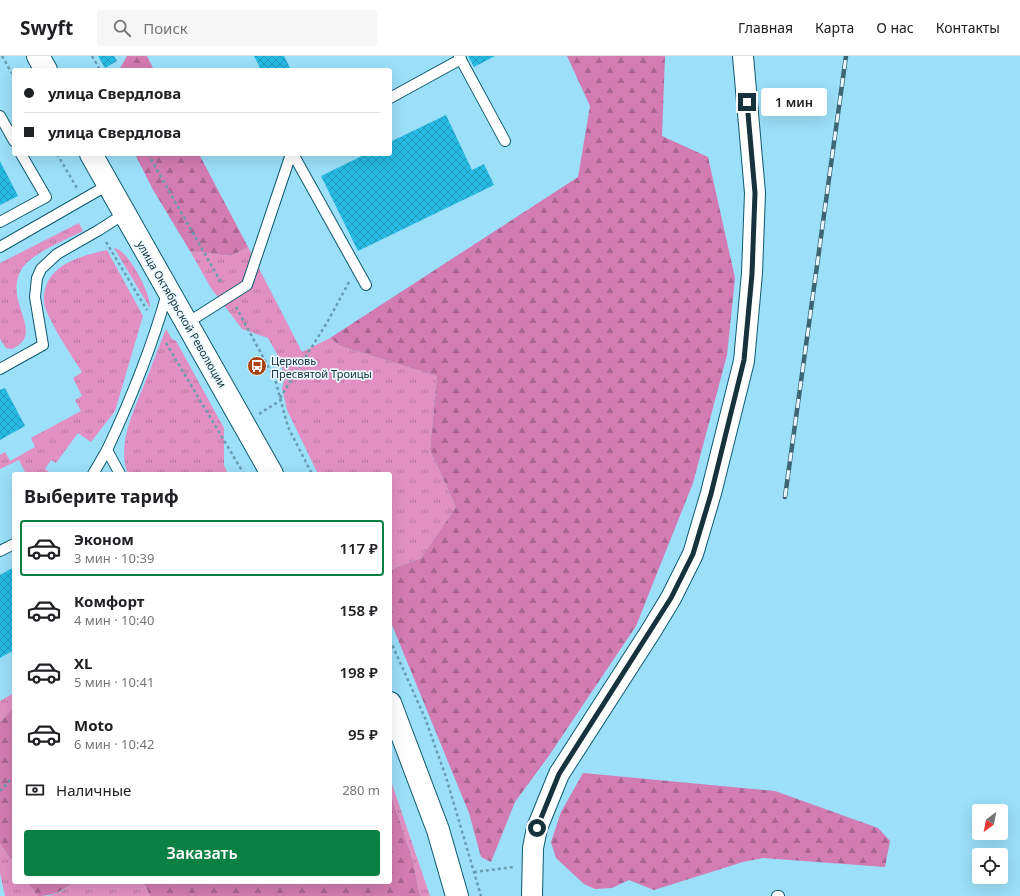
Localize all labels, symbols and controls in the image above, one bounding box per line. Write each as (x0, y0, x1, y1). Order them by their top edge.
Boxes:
search box (97, 10, 377, 46)
text: Swyft (20, 15, 73, 41)
icon: search (111, 17, 133, 39)
text: Поиск (143, 18, 188, 38)
text: Главная (738, 18, 793, 37)
text: Карта (815, 18, 854, 37)
text: О нас (876, 18, 914, 37)
text: Контакты (936, 18, 1000, 37)
text: улица Свердлова (48, 83, 181, 103)
callout: 1 мин (761, 88, 827, 116)
route end (738, 93, 756, 111)
text: 1 мин (775, 93, 813, 111)
text: улица Свердлова (48, 122, 181, 142)
street label: улица Октябрьской Революции (134, 238, 230, 390)
place label: Церковь Пресвятой Троицы (271, 353, 372, 381)
bus stop icon: Церковь Пресвятой Троицы (246, 355, 268, 377)
text: Выберите тариф (24, 484, 179, 508)
text: Эконом (74, 529, 134, 549)
icon: car (26, 530, 62, 566)
text: 117 ₽ (339, 538, 378, 558)
text: 3 мин · 10:39 (74, 549, 154, 567)
text: Комфорт (74, 591, 144, 611)
icon: car (26, 592, 62, 628)
text: 158 ₽ (339, 600, 378, 620)
text: 4 мин · 10:40 (74, 611, 154, 629)
text: XL (74, 653, 92, 673)
icon: car (26, 654, 62, 690)
text: 198 ₽ (339, 662, 378, 682)
text: 5 мин · 10:41 (74, 673, 154, 691)
text: Moto (74, 715, 113, 735)
icon: car (26, 716, 62, 752)
text: 95 ₽ (348, 724, 378, 744)
text: 6 мин · 10:42 (74, 735, 154, 753)
icon: cash (24, 779, 46, 801)
text: Наличные (56, 780, 131, 800)
text: 280 m (342, 781, 380, 799)
north arrow (972, 804, 1008, 840)
map controls (972, 804, 1008, 884)
route start (528, 819, 546, 837)
button: Заказать (24, 830, 380, 876)
button: locate (972, 848, 1008, 884)

